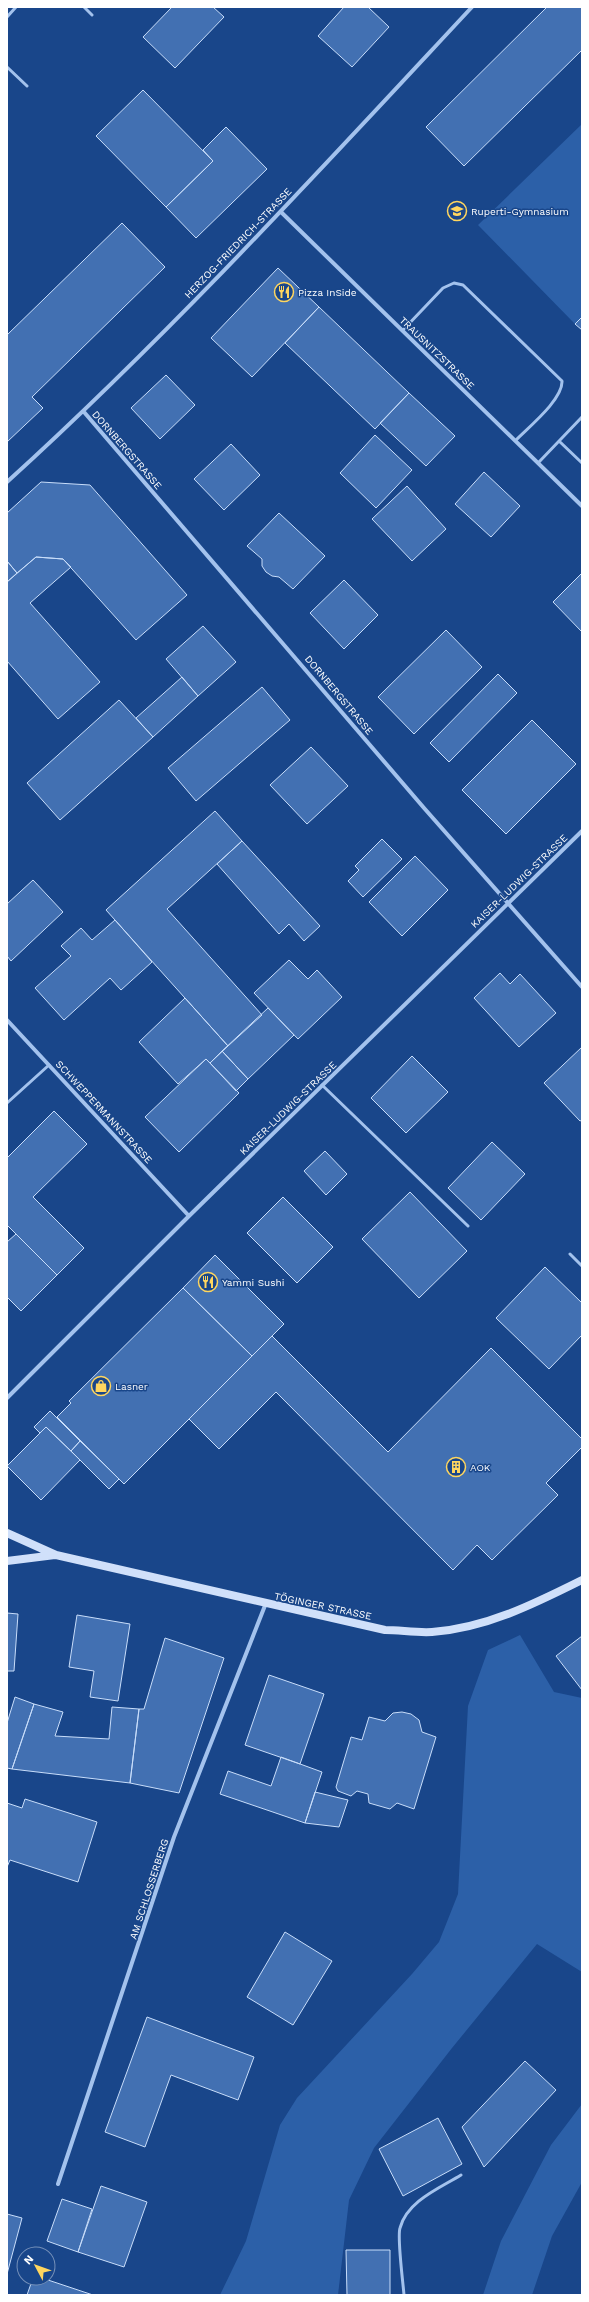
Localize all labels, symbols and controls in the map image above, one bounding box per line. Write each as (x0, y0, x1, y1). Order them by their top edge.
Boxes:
street label: HERZOG-FRIEDRICH-STRASSE (182, 186, 294, 300)
school or university icon: Ruperti-Gymnasium (446, 200, 468, 222)
place label: Ruperti-Gymnasium (471, 206, 569, 217)
restaurant icon: Pizza InSide (273, 281, 295, 303)
place label: Pizza InSide (298, 287, 357, 298)
street label: TRAUSNITZSTRASSE (397, 314, 477, 392)
street label: DORNBERGSTRASSE (90, 409, 164, 491)
street label: DORNBERGSTRASSE (303, 653, 375, 737)
street label: KAISER-LUDWIG-STRASSE (469, 832, 569, 930)
street label: SCHWEPPERMANNSTRASSE (54, 1058, 154, 1166)
street label: KAISER-LUDWIG-STRASSE (238, 1059, 338, 1157)
restaurant icon: Yammi Sushi (197, 1271, 219, 1293)
place label: Yammi Sushi (222, 1277, 284, 1288)
shop icon: Lasner (90, 1375, 112, 1397)
place label: Lasner (115, 1381, 148, 1392)
building icon: AOK (445, 1456, 467, 1478)
place label: AOK (470, 1462, 491, 1473)
street label: TÖGINGER STRASSE (273, 1590, 373, 1622)
street label: AM SCHLOSSERBERG (128, 1837, 170, 1941)
north arrow (16, 2246, 56, 2286)
text: N (21, 2252, 36, 2267)

